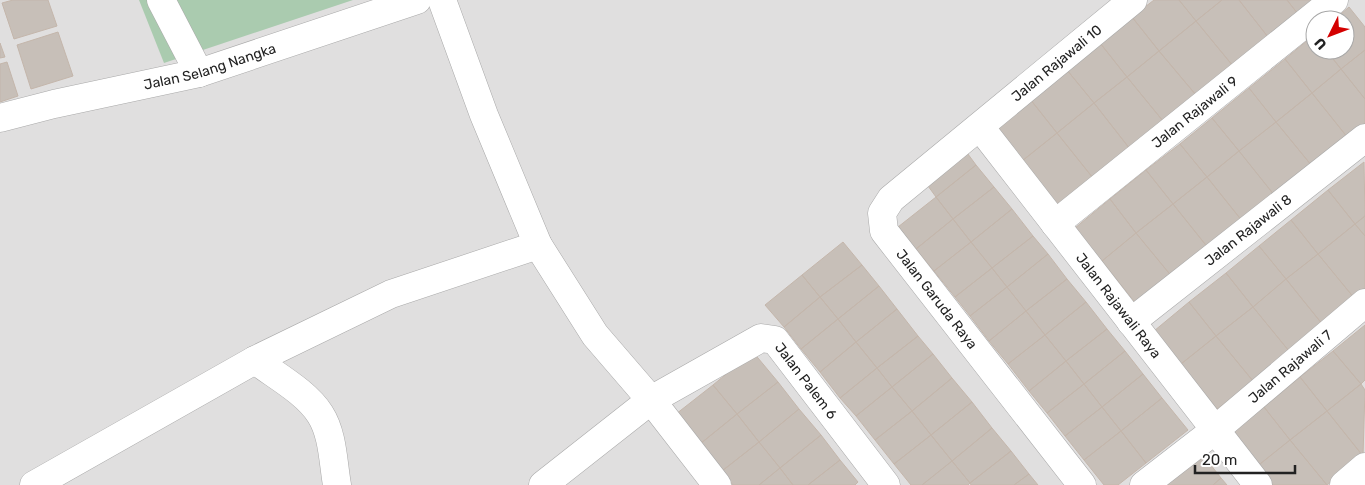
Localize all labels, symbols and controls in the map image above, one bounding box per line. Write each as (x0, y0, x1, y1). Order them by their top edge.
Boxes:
north arrow (1305, 10, 1355, 60)
street label: Jalan Rajawali 10 (1008, 21, 1105, 105)
text: U (1311, 34, 1330, 53)
street label: Jalan Selang Nangka (142, 40, 278, 94)
street label: Jalan Rajawali 9 (1149, 73, 1241, 152)
street label: Jalan Rajawali 8 (1202, 191, 1295, 270)
street label: Jalan Garuda Raya (892, 246, 981, 353)
street label: Jalan Rajawali Raya (1072, 250, 1164, 362)
street label: Jalan Rajawali 7 (1245, 327, 1335, 407)
street label: Jalan Palem 6 (771, 339, 840, 423)
scale bar (1195, 442, 1295, 474)
text: 20 m (1202, 451, 1237, 469)

